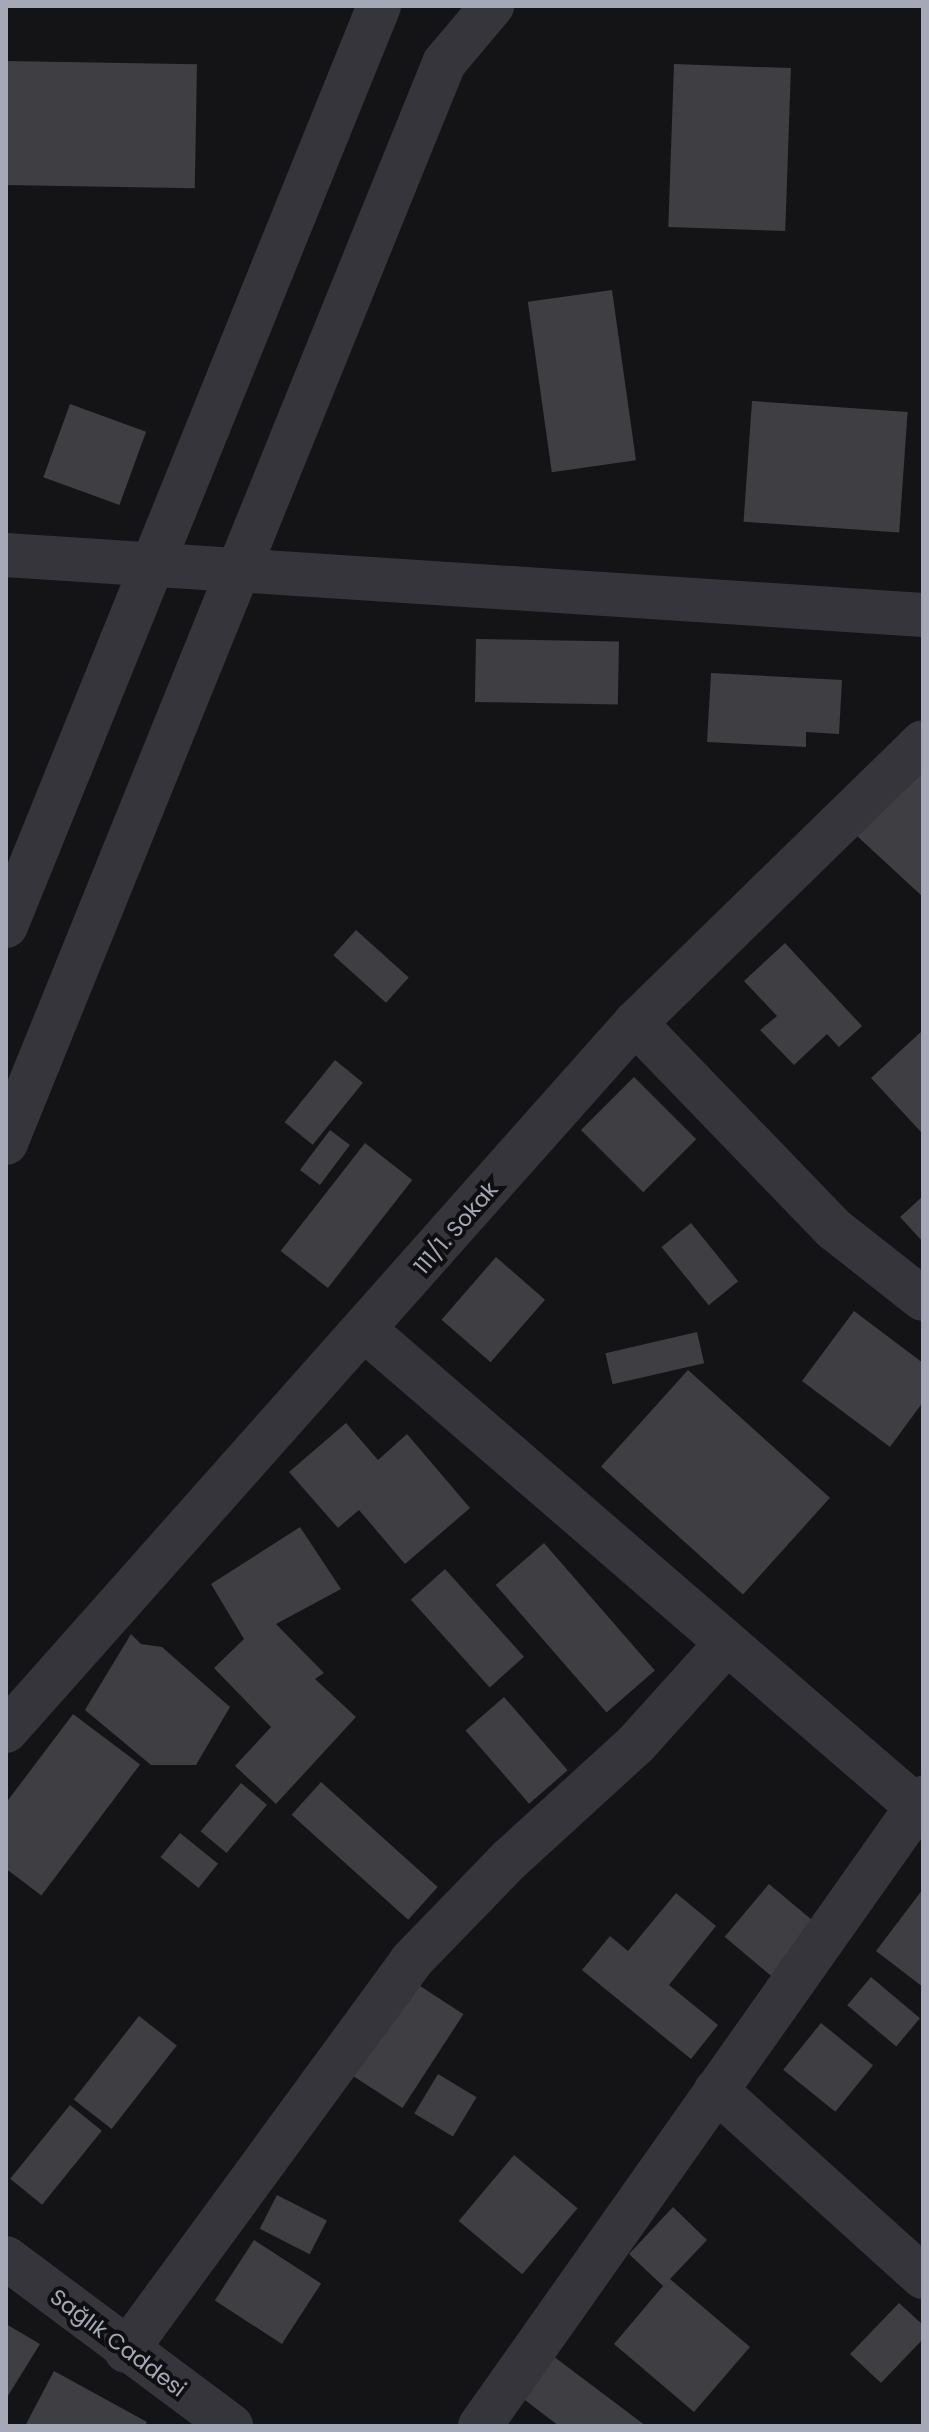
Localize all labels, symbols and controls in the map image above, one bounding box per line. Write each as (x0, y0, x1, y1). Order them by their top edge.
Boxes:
street label: 111/1. Sokak (409, 1176, 503, 1280)
street label: Sağlık Caddesi (45, 2283, 191, 2403)

